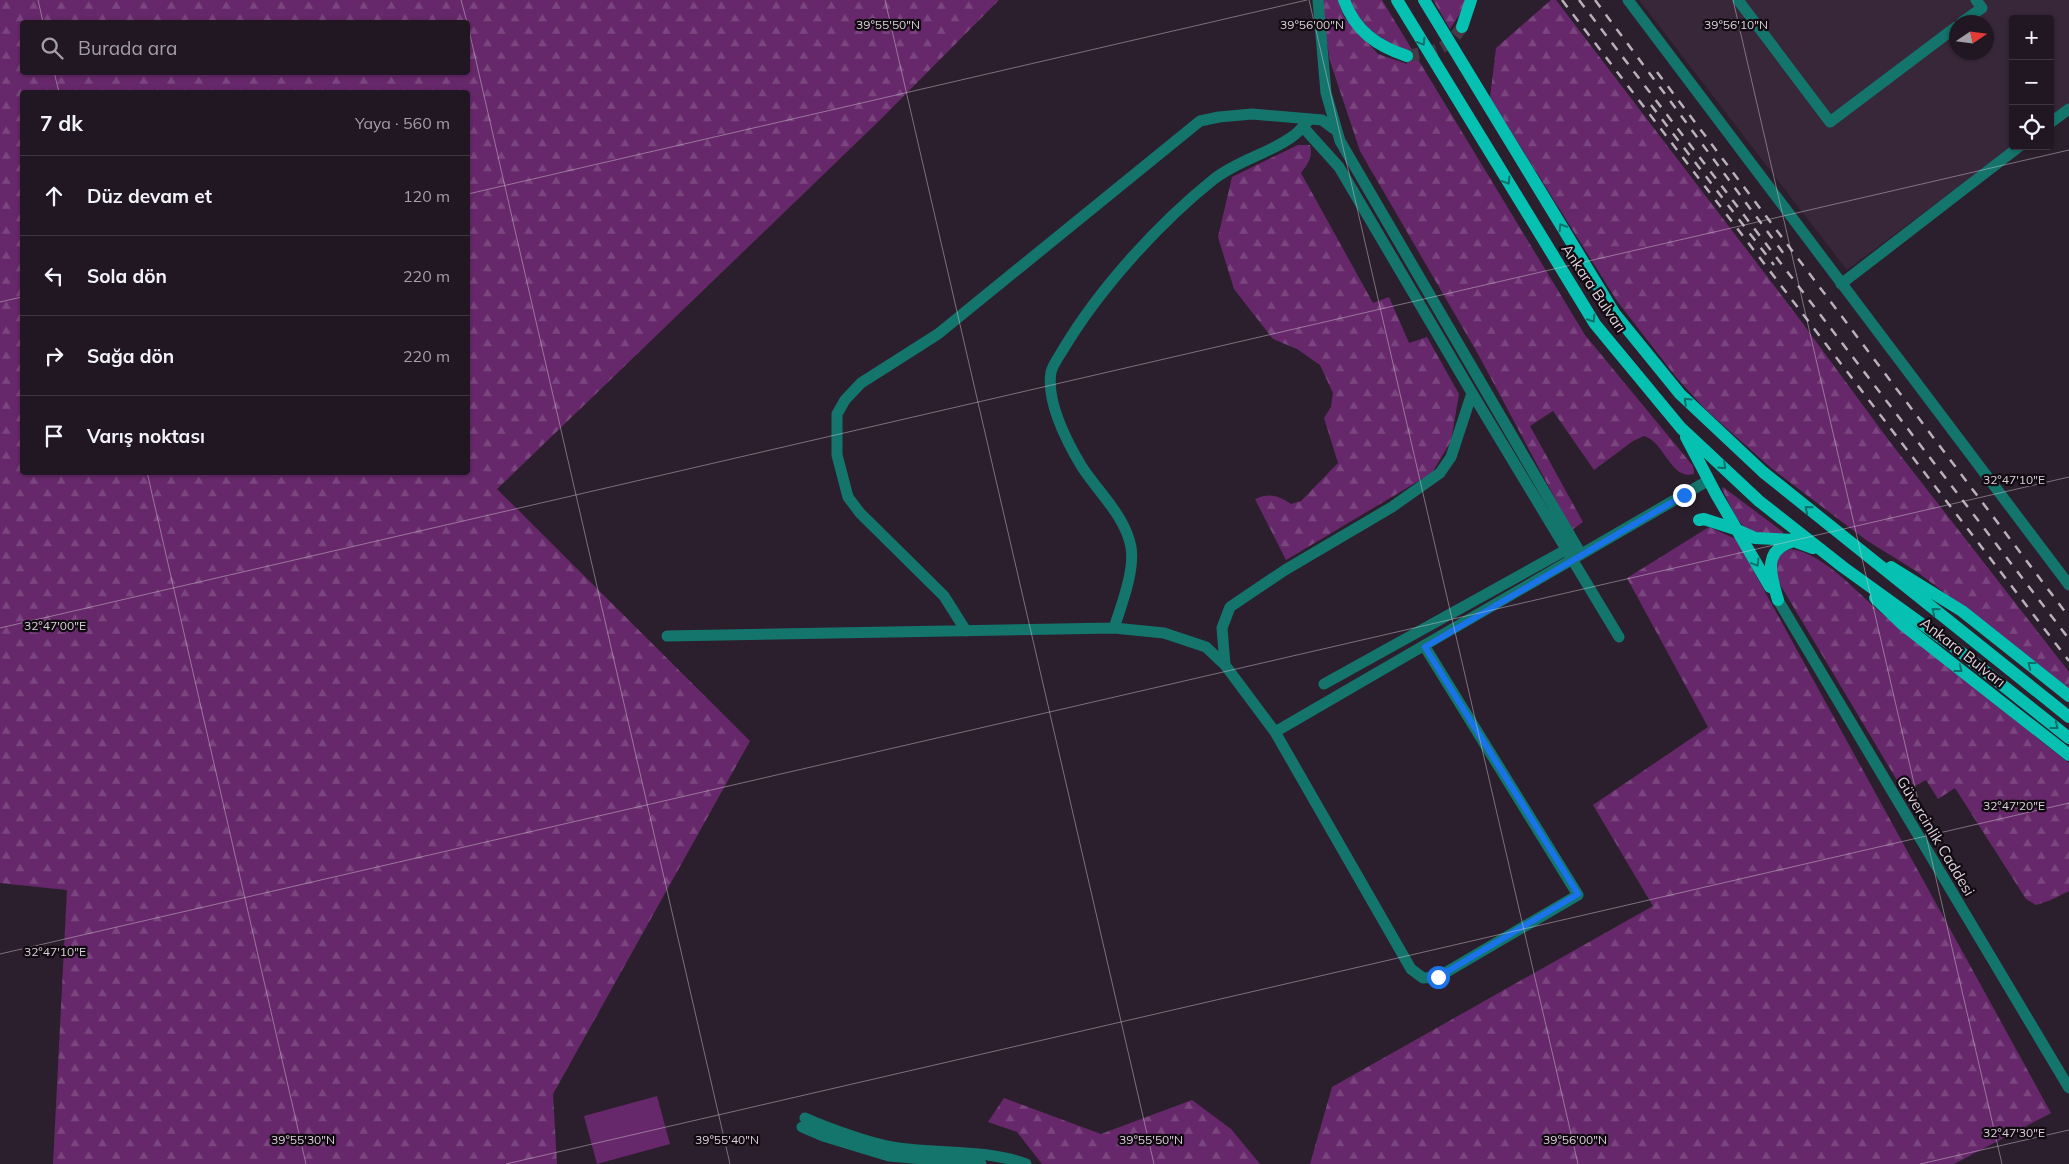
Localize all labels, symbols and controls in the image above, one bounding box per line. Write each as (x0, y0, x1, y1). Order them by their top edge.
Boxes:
north arrow (1949, 15, 1994, 60)
map controls (2009, 15, 2054, 150)
button: + (2009, 15, 2054, 60)
text: 39°55'50"N (856, 17, 920, 32)
text: 39°56'00"N (1280, 17, 1344, 32)
text: 39°56'10"N (1704, 17, 1768, 32)
search box (20, 20, 470, 75)
icon: search (38, 34, 66, 62)
text: Burada ara (78, 36, 177, 60)
one-way arrow (1416, 36, 1426, 45)
button: − (2009, 60, 2054, 105)
button: locate (2009, 105, 2054, 150)
text: 7 dk (40, 110, 83, 136)
text: Yaya · 560 m (355, 113, 450, 133)
one-way arrow (1500, 175, 1510, 184)
icon: ahead (40, 182, 68, 210)
text: Düz devam et (87, 184, 212, 208)
text: 120 m (403, 186, 450, 206)
one-way arrow (1558, 224, 1568, 233)
street label: Ankara Bulvarı (1557, 240, 1631, 336)
icon: left (40, 262, 68, 290)
text: Sola dön (87, 264, 167, 288)
text: 220 m (403, 266, 450, 286)
one-way arrow (1586, 313, 1595, 323)
icon: right (40, 342, 68, 370)
text: Sağa dön (87, 344, 174, 368)
text: 220 m (403, 346, 450, 366)
one-way arrow (1684, 398, 1693, 407)
icon: arrive (40, 422, 68, 450)
text: Varış noktası (87, 424, 205, 448)
one-way arrow (1717, 460, 1726, 469)
text: 32°47'10"E (1983, 472, 2045, 487)
route end (1673, 484, 1696, 507)
one-way arrow (1805, 505, 1814, 514)
one-way arrow (1749, 557, 1759, 566)
one-way arrow (1932, 608, 1941, 616)
street label: Ankara Bulvarı (1917, 613, 2009, 691)
text: 32°47'00"E (24, 618, 86, 633)
one-way arrow (1953, 663, 1962, 672)
one-way arrow (2028, 663, 2037, 671)
one-way arrow (2049, 721, 2058, 730)
street label: Güvercinlik Caddesi (1893, 773, 1979, 899)
text: 32°47'20"E (1983, 798, 2045, 813)
text: 32°47'10"E (24, 944, 86, 959)
route start (1427, 966, 1450, 989)
text: 32°47'30"E (1983, 1125, 2045, 1140)
text: 39°55'30"N (271, 1132, 335, 1147)
text: 39°55'40"N (695, 1132, 759, 1147)
text: 39°55'50"N (1119, 1132, 1183, 1147)
text: 39°56'00"N (1543, 1132, 1607, 1147)

